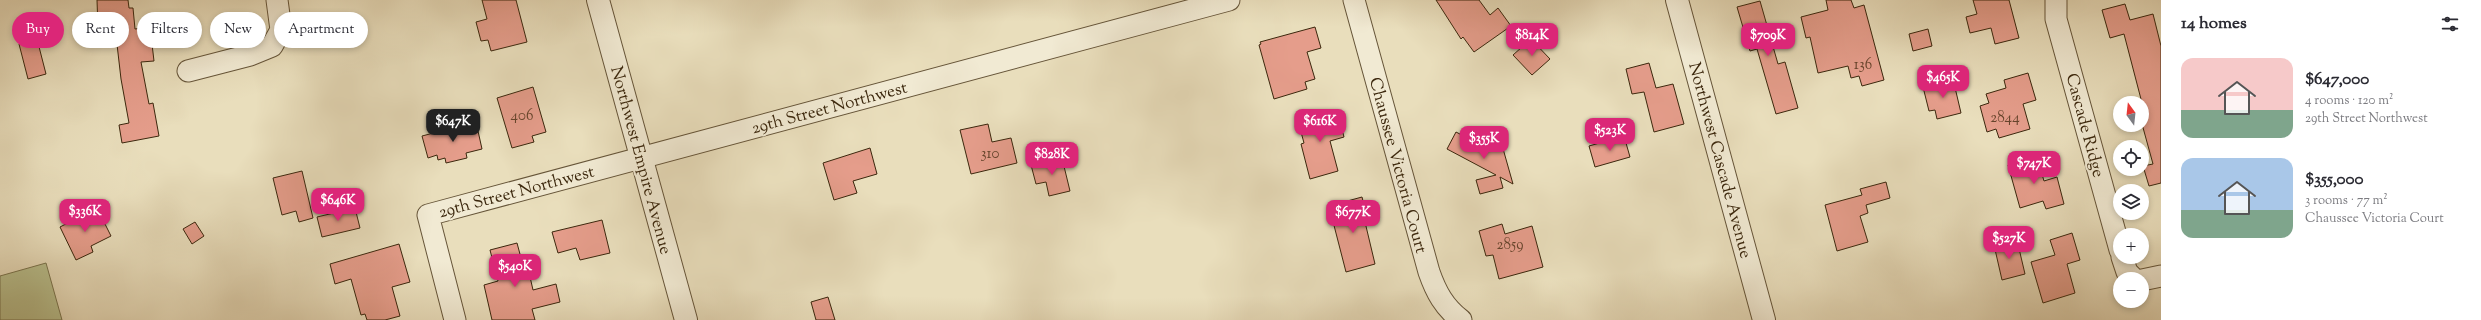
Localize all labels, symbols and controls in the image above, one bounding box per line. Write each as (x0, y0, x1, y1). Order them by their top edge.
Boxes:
chip: Buy (12, 12, 64, 48)
chip: Rent (72, 12, 129, 48)
chip: Filters (137, 12, 202, 48)
chip: New (210, 12, 266, 48)
chip: Apartment (274, 12, 368, 48)
text: 14 homes (2181, 12, 2247, 36)
icon: filters (2439, 13, 2461, 35)
pin: $814K (1504, 23, 1560, 57)
pin: $709K (1740, 23, 1796, 57)
text: $814K (1515, 27, 1549, 45)
text: $709K (1750, 27, 1786, 45)
house number: 136 (1854, 55, 1872, 76)
street label: Northwest Cascade Avenue (1681, 60, 1757, 261)
street label: Northwest Empire Avenue (603, 64, 677, 257)
pin: $465K (1915, 65, 1971, 99)
text: $647,000 (2305, 68, 2369, 92)
text: $465K (1926, 69, 1960, 87)
street label: Cascade Ridge (2059, 71, 2109, 180)
icon: home (2213, 74, 2261, 122)
street label: Chaussee Victoria Court (1362, 75, 1432, 256)
street label: 29th Street Northwest (749, 77, 910, 141)
text: 4 rooms · 120 m² (2305, 92, 2393, 110)
north arrow (2113, 96, 2149, 132)
map controls (2113, 96, 2149, 308)
house number: 406 (511, 106, 533, 127)
house number: 2844 (1990, 108, 2020, 129)
pin: $647K (425, 109, 481, 143)
pin: $616K (1292, 109, 1348, 143)
text: 29th Street Northwest (2305, 110, 2428, 128)
text: $647K (435, 113, 471, 131)
text: $616K (1303, 113, 1337, 131)
pin: $523K (1582, 118, 1638, 152)
text: $523K (1594, 122, 1626, 140)
pin: $355K (1456, 126, 1512, 160)
text: $355K (1469, 130, 1499, 148)
button: locate (2113, 140, 2149, 176)
pin: $828K (1024, 142, 1080, 176)
house number: 310 (981, 144, 1000, 165)
text: $828K (1034, 146, 1070, 164)
pin: $747K (2006, 151, 2062, 185)
text: $747K (2016, 155, 2052, 173)
street label: 29th Street Northwest (436, 161, 597, 225)
text: $355,000 (2305, 168, 2363, 192)
icon: home (2213, 174, 2261, 222)
button: layers (2113, 184, 2149, 220)
pin: $646K (310, 188, 366, 222)
text: $646K (320, 192, 356, 210)
text: 3 rooms · 77 m² (2305, 192, 2388, 210)
pin: $336K (57, 199, 113, 233)
pin: $677K (1325, 200, 1381, 234)
text: $336K (68, 203, 102, 221)
text: $677K (1335, 204, 1371, 222)
text: Chaussee Victoria Court (2305, 210, 2444, 228)
pin: $527K (1981, 226, 2037, 260)
button: + (2113, 228, 2149, 264)
text: $527K (1992, 230, 2026, 248)
house number: 2859 (1497, 235, 1523, 256)
pin: $540K (487, 254, 543, 288)
text: $540K (498, 258, 532, 276)
button: − (2113, 272, 2149, 308)

